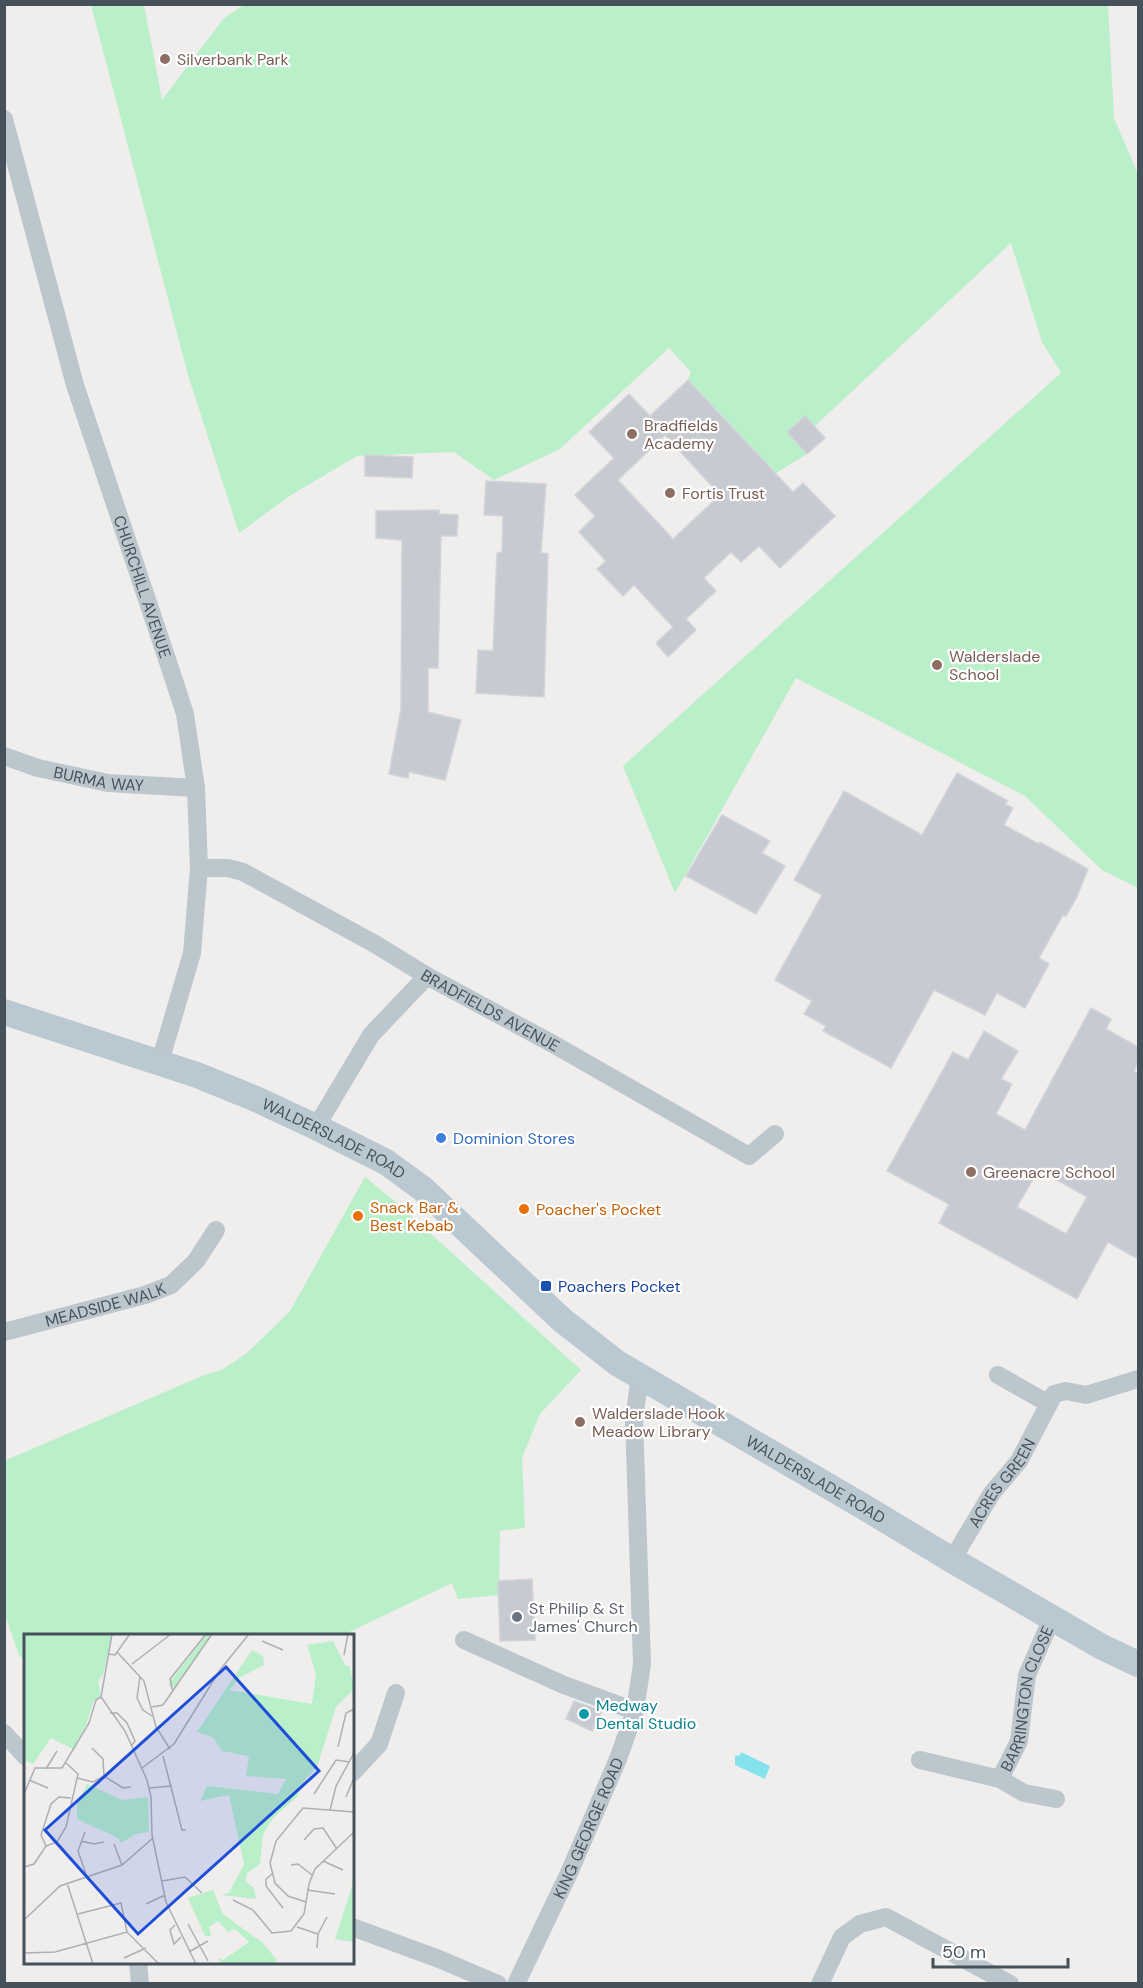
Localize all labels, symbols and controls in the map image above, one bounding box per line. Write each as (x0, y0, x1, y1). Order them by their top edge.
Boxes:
place label: Silverbank Park (177, 49, 289, 70)
marker: Silverbank Park (158, 52, 172, 66)
place label: Bradfields Academy (644, 415, 718, 454)
marker: Bradfields Academy (625, 427, 639, 441)
place label: Fortis Trust (682, 483, 765, 504)
marker: Fortis Trust (663, 486, 677, 500)
street label: CHURCHILL AVENUE (109, 513, 176, 661)
place label: Walderslade School (949, 646, 1040, 685)
marker: Walderslade School (930, 658, 944, 672)
street label: BURMA WAY (52, 761, 144, 796)
street label: BRADFIELDS AVENUE (417, 964, 564, 1056)
street label: WALDERSLADE ROAD (259, 1093, 410, 1183)
place label: Dominion Stores (453, 1128, 575, 1149)
marker: Dominion Stores (434, 1131, 448, 1145)
place label: Greenacre School (983, 1162, 1115, 1183)
marker: Greenacre School (964, 1165, 978, 1179)
place label: Snack Bar & Best Kebab (370, 1197, 459, 1236)
place label: Poacher's Pocket (536, 1199, 661, 1220)
marker: Poacher's Pocket (517, 1202, 531, 1216)
marker: Snack Bar & Best Kebab (351, 1209, 365, 1223)
place label: Poachers Pocket (558, 1276, 681, 1297)
street label: MEADSIDE WALK (43, 1278, 169, 1331)
marker: Poachers Pocket (539, 1279, 553, 1293)
place label: Walderslade Hook Meadow Library (592, 1403, 726, 1442)
marker: Walderslade Hook Meadow Library (573, 1415, 587, 1429)
street label: WALDERSLADE ROAD (742, 1430, 890, 1528)
street label: ACRES GREEN (963, 1435, 1040, 1531)
place label: St Philip & St James' Church (529, 1598, 638, 1637)
marker: St Philip & St James' Church (510, 1610, 524, 1624)
street label: BARRINGTON CLOSE (995, 1622, 1058, 1775)
inset map (24, 1634, 354, 1964)
place label: Medway Dental Studio (596, 1695, 696, 1734)
marker: Medway Dental Studio (577, 1707, 591, 1721)
street label: KING GEORGE ROAD (548, 1754, 628, 1902)
scale bar (933, 1931, 1068, 1969)
text: 50 m (942, 1940, 986, 1964)

